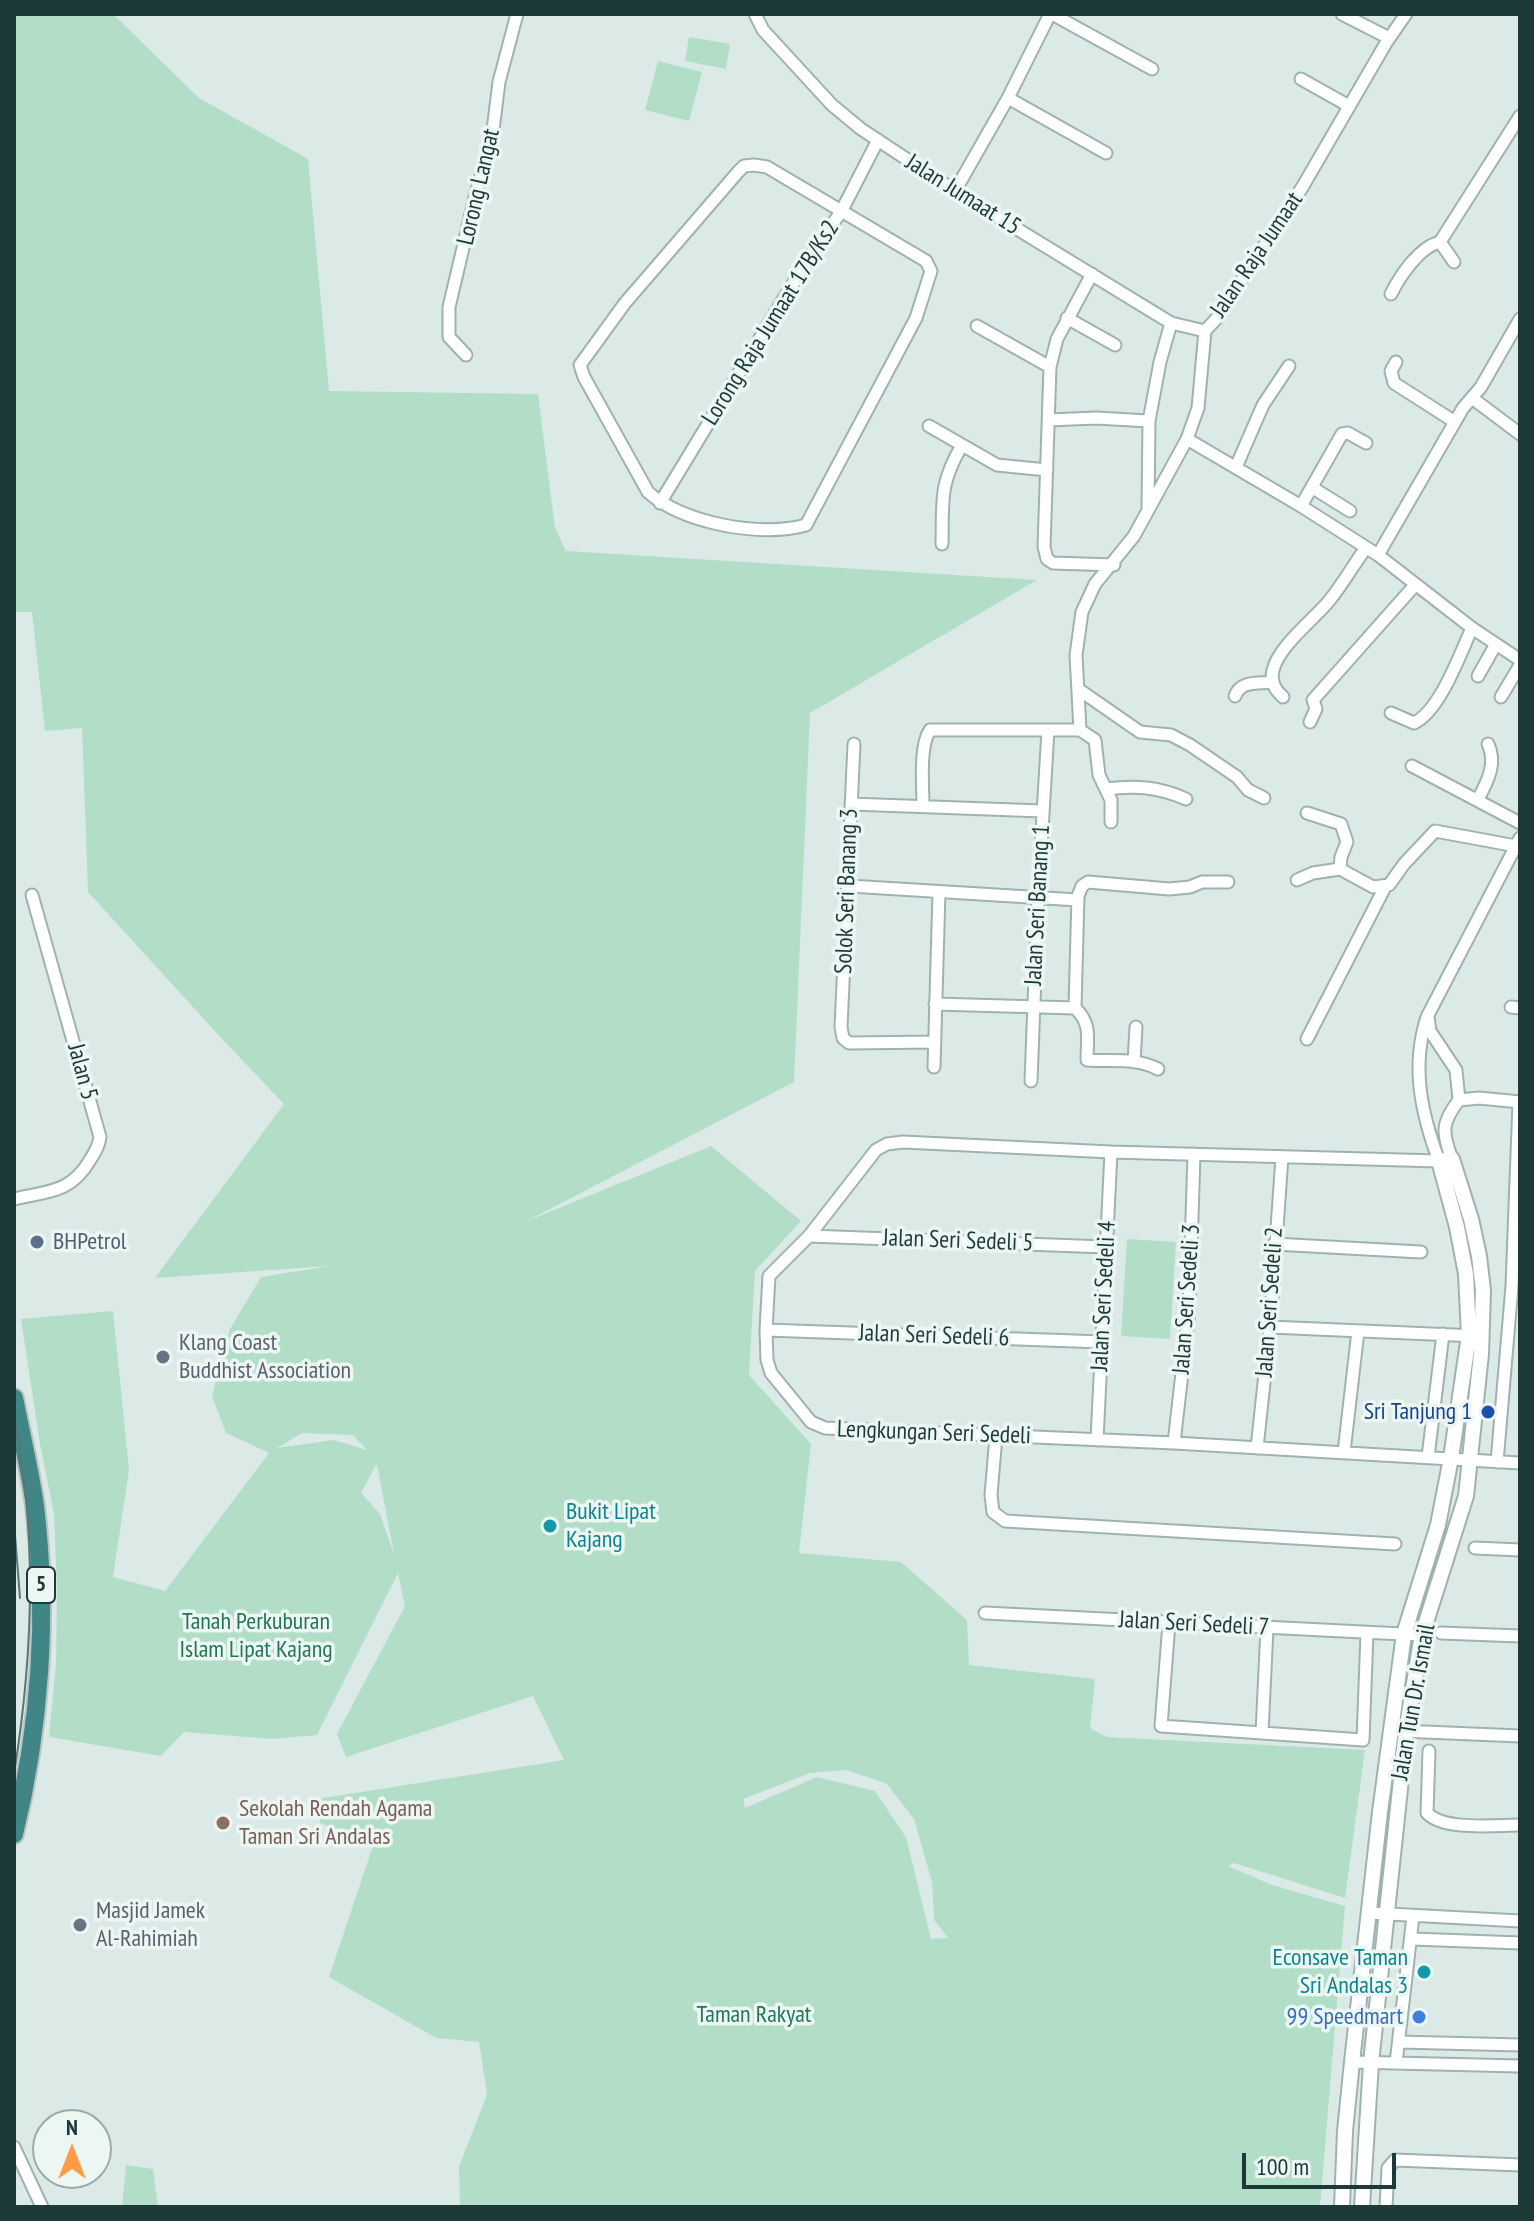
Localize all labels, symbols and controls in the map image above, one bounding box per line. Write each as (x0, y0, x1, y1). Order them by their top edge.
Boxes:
street label: Lorong Langat (452, 126, 506, 248)
street label: Jalan Jumaat 15 (900, 148, 1026, 242)
street label: Jalan Raja Jumaat (1205, 187, 1309, 323)
street label: Lorong Raja Jumaat 17B/Ks2 (696, 215, 846, 431)
street label: Solok Seri Banang 3 (830, 808, 864, 974)
street label: Jalan Seri Banang 1 (1019, 824, 1057, 986)
street label: Jalan 5 (61, 1041, 103, 1103)
street label: Jalan Seri Sedeli 4 (1086, 1220, 1122, 1372)
street label: Jalan Seri Sedeli 3 (1167, 1223, 1207, 1375)
street label: Jalan Seri Sedeli 5 (882, 1224, 1034, 1258)
street label: Jalan Seri Sedeli 2 (1250, 1226, 1290, 1378)
place label: BHPetrol (53, 1228, 126, 1256)
marker: BHPetrol (28, 1233, 46, 1251)
street label: Jalan Seri Sedeli 6 (858, 1319, 1010, 1353)
place label: Klang Coast Buddhist Association (179, 1329, 351, 1385)
marker: Klang Coast Buddhist Association (154, 1348, 172, 1366)
place label: Sri Tanjung 1 (1364, 1398, 1472, 1426)
marker: Sri Tanjung 1 (1479, 1403, 1497, 1421)
street label: Lengkungan Seri Sedeli (837, 1415, 1031, 1451)
place label: Bukit Lipat Kajang (566, 1498, 656, 1554)
marker: Bukit Lipat Kajang (541, 1517, 559, 1535)
road number: 5 (27, 1567, 55, 1603)
street label: Jalan Seri Sedeli 7 (1118, 1606, 1270, 1642)
park label: Tanah Perkuburan Islam Lipat Kajang (179, 1608, 333, 1664)
street label: Jalan Tun Dr. Ismail (1386, 1622, 1442, 1782)
place label: Sekolah Rendah Agama Taman Sri Andalas (239, 1795, 432, 1851)
marker: Sekolah Rendah Agama Taman Sri Andalas (214, 1814, 232, 1832)
place label: Masjid Jamek Al-Rahimiah (96, 1897, 205, 1953)
marker: Masjid Jamek Al-Rahimiah (71, 1916, 89, 1934)
place label: Econsave Taman Sri Andalas 3 (1273, 1944, 1408, 2000)
marker: Econsave Taman Sri Andalas 3 (1415, 1963, 1433, 1981)
park label: Taman Rakyat (697, 2001, 811, 2029)
place label: 99 Speedmart (1287, 2003, 1403, 2031)
marker: 99 Speedmart (1410, 2008, 1428, 2026)
north arrow (32, 2109, 112, 2189)
text: N (66, 2113, 78, 2141)
scale bar (1246, 2137, 1400, 2187)
text: 100 m (1256, 2151, 1309, 2182)

